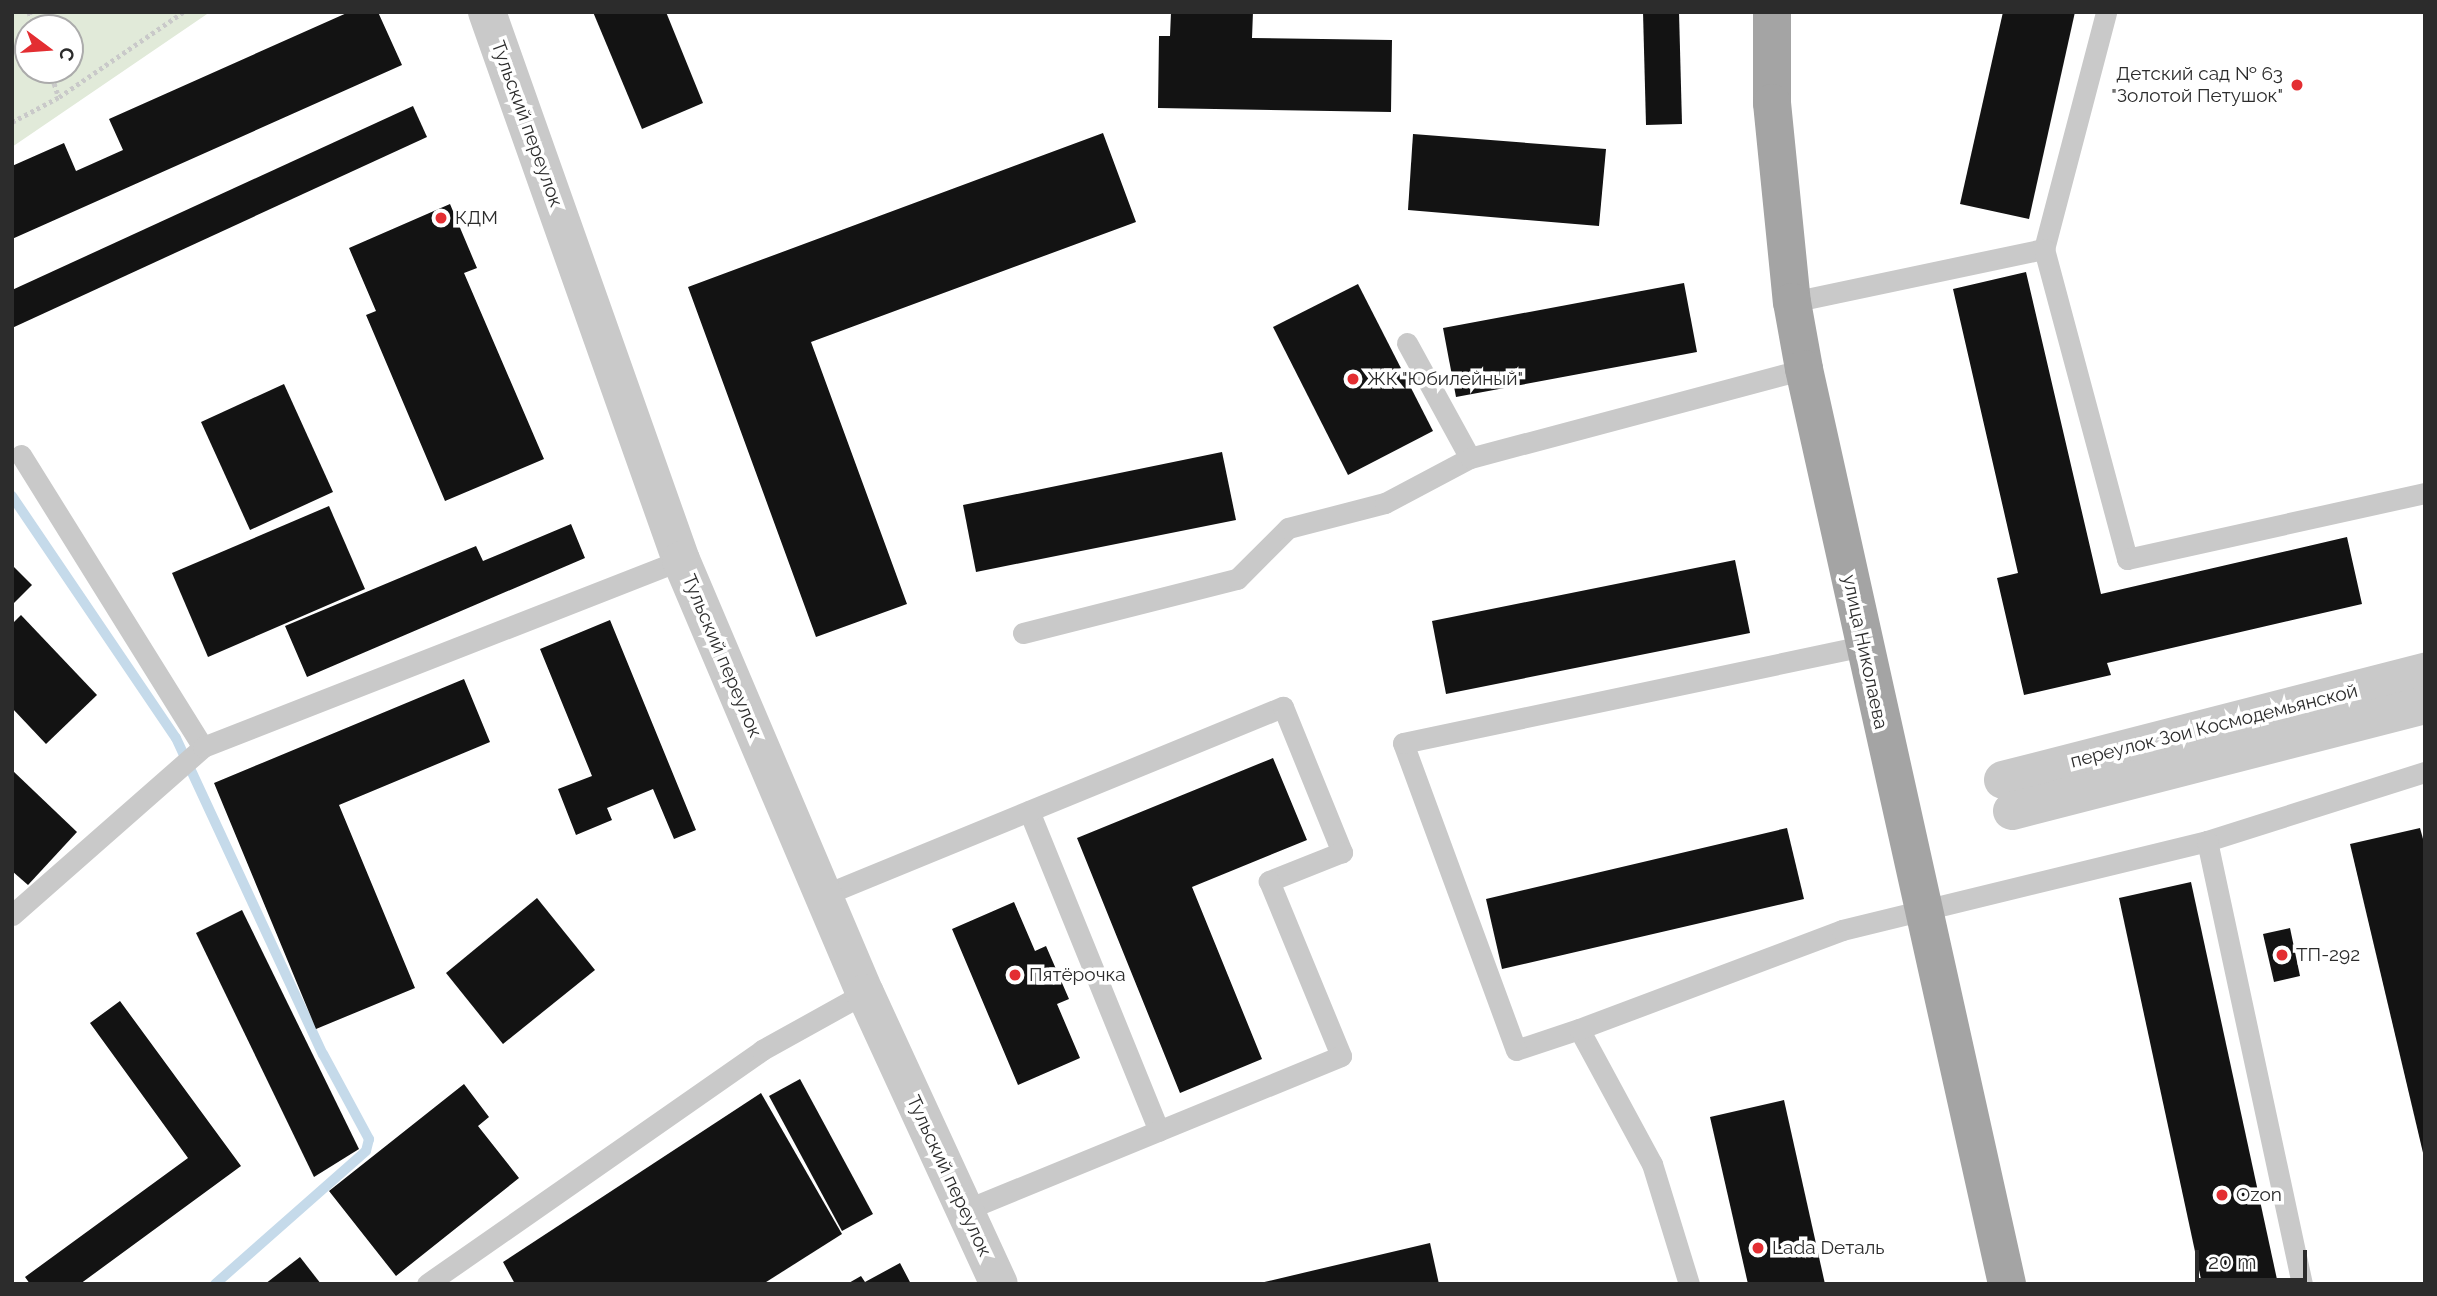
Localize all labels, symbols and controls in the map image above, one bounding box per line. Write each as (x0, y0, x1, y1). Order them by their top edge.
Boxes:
north arrow (14, 14, 84, 84)
street label: Тульский переулок (486, 38, 568, 210)
text: С (55, 45, 80, 64)
place label: Детский сад № 63 "Золотой Петушок" (2111, 63, 2283, 107)
marker: Детский сад № 63 "Золотой Петушок" (2289, 77, 2305, 93)
place label: КДМ (455, 207, 498, 229)
marker: КДМ (433, 210, 449, 226)
place label: ЖК "Юбилейный" (1367, 368, 1524, 390)
marker: ЖК "Юбилейный" (1345, 371, 1361, 387)
street label: Тульский переулок (677, 571, 767, 741)
street label: улица Николаева (1837, 573, 1893, 731)
street label: переулок Зои Космодемьянской (2068, 679, 2360, 773)
place label: ТП-292 (2296, 944, 2360, 966)
marker: ТП-292 (2274, 947, 2290, 963)
place label: Пятёрочка (1029, 964, 1126, 986)
marker: Пятёрочка (1007, 967, 1023, 983)
street label: Тульский переулок (902, 1092, 996, 1260)
place label: Ozon (2236, 1184, 2282, 1206)
marker: Ozon (2214, 1187, 2230, 1203)
scale bar (2199, 1236, 2311, 1280)
place label: Lada Dеталь (1772, 1237, 1885, 1259)
marker: Lada Dеталь (1750, 1240, 1766, 1256)
text: 20 m (2208, 1249, 2256, 1274)

